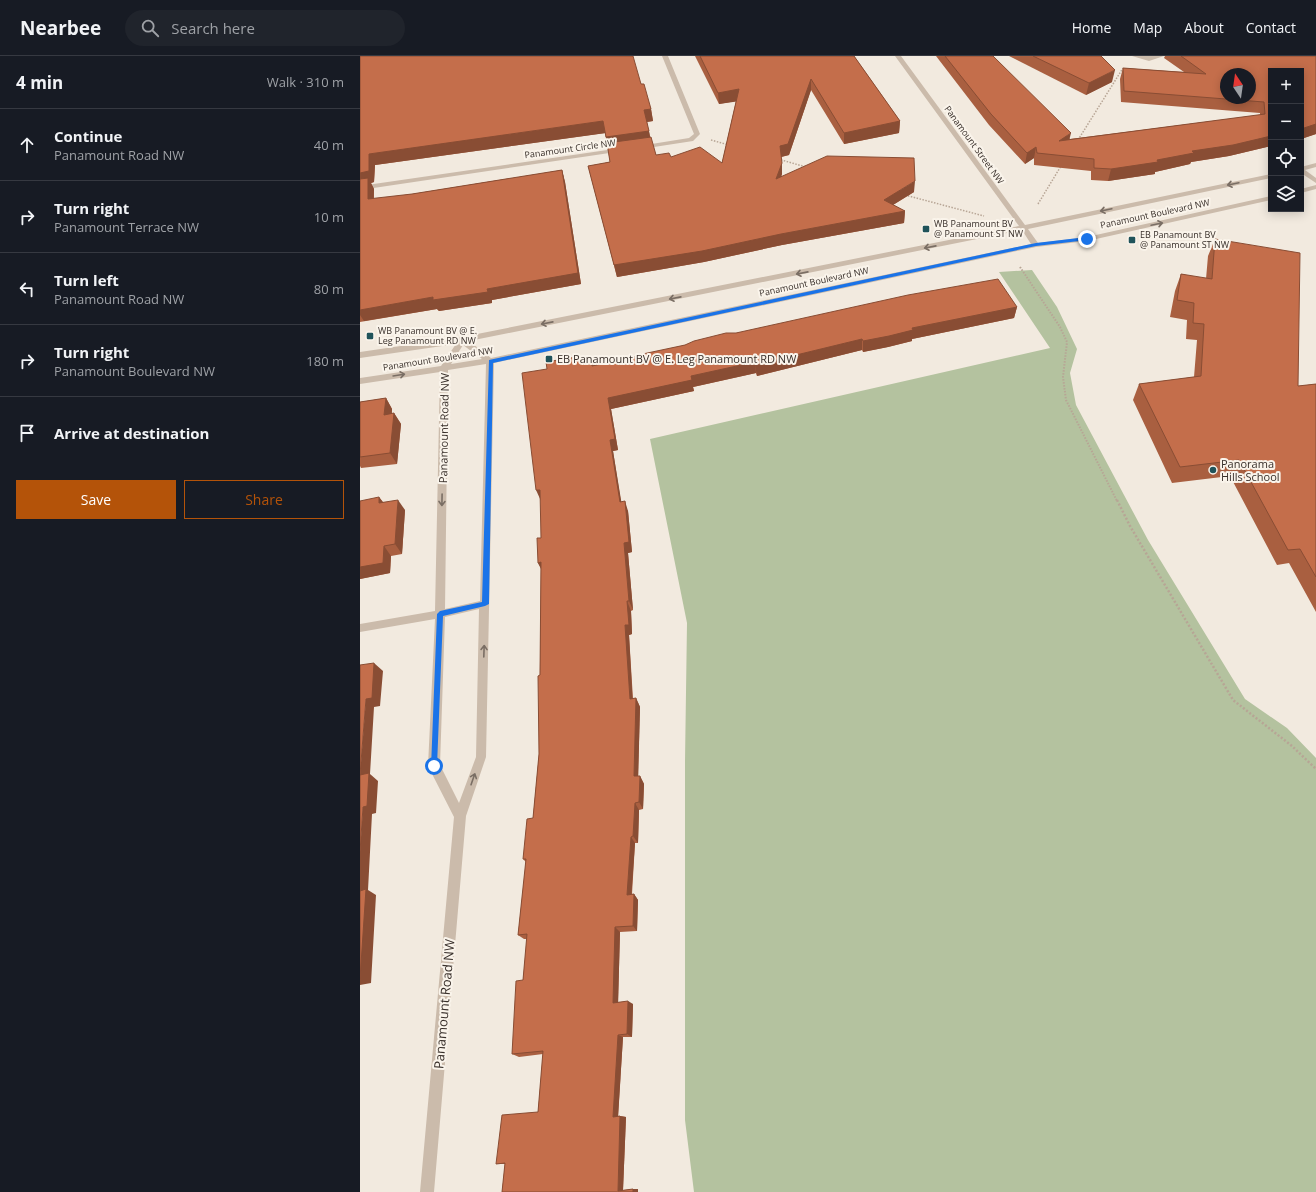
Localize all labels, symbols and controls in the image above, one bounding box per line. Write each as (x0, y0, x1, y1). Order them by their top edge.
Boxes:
search box (125, 10, 405, 46)
text: Nearbee (20, 15, 101, 41)
icon: search (139, 17, 161, 39)
text: Search here (171, 18, 255, 38)
text: Home (1072, 18, 1111, 37)
text: Map (1133, 18, 1162, 37)
text: About (1184, 18, 1224, 37)
text: Contact (1246, 18, 1296, 37)
north arrow (1220, 68, 1256, 104)
map controls (1268, 68, 1304, 212)
button: + (1268, 68, 1304, 104)
text: 4 min (16, 71, 63, 94)
text: Walk · 310 m (267, 73, 344, 91)
street label: Panamount Street NW (942, 103, 1008, 187)
button: − (1268, 104, 1304, 140)
text: Continue (54, 126, 122, 146)
icon: ahead (16, 134, 38, 156)
text: 40 m (314, 136, 344, 154)
street label: Panamount Circle NW (523, 136, 617, 161)
button: locate (1268, 140, 1304, 176)
text: Panamount Road NW (54, 146, 184, 164)
button: layers (1268, 176, 1304, 212)
one-way arrow (1227, 180, 1240, 188)
street label: Panamount Boulevard NW (1099, 195, 1211, 231)
text: Turn right (54, 198, 129, 218)
icon: right (16, 206, 38, 228)
one-way arrow (1099, 207, 1112, 215)
text: 10 m (314, 208, 344, 226)
place label: WB Panamount BV @ Panamount ST NW (934, 217, 1024, 240)
text: Panamount Terrace NW (54, 218, 199, 236)
one-way arrow (1150, 219, 1163, 227)
marker: WB Panamount BV @ Panamount ST NW (921, 224, 931, 234)
place label: EB Panamount BV @ Panamount ST NW (1140, 228, 1230, 251)
route end (1078, 230, 1096, 248)
marker: EB Panamount BV @ Panamount ST NW (1127, 235, 1137, 245)
one-way arrow (923, 244, 936, 252)
street label: Panamount Boulevard NW (758, 263, 870, 299)
one-way arrow (796, 269, 809, 277)
text: Turn left (54, 270, 119, 290)
icon: left (16, 278, 38, 300)
text: 80 m (314, 280, 344, 298)
text: Panamount Road NW (54, 290, 184, 308)
one-way arrow (668, 294, 681, 302)
one-way arrow (541, 320, 554, 328)
place label: WB Panamount BV @ E. Leg Panamount RD NW (378, 324, 477, 347)
marker: WB Panamount BV @ E. Leg Panamount RD NW (365, 331, 375, 341)
text: Turn right (54, 342, 129, 362)
street label: Panamount Boulevard NW (382, 343, 495, 374)
icon: right (16, 350, 38, 372)
place label: EB Panamount BV @ E. Leg Panamount RD NW (557, 351, 796, 366)
text: 180 m (306, 352, 344, 370)
marker: EB Panamount BV @ E. Leg Panamount RD NW (544, 354, 554, 364)
text: Panamount Boulevard NW (54, 362, 215, 380)
one-way arrow (392, 371, 405, 379)
street label: Panamount Road NW (435, 373, 452, 483)
icon: arrive (16, 422, 38, 444)
text: Arrive at destination (54, 423, 209, 443)
place label: Panorama Hills School (1221, 456, 1280, 484)
marker: Panorama Hills School (1208, 465, 1218, 475)
button: Save (16, 480, 176, 519)
button: Share (184, 480, 344, 519)
one-way arrow (438, 493, 446, 506)
one-way arrow (480, 645, 488, 658)
route start (425, 757, 443, 775)
one-way arrow (470, 773, 477, 786)
street label: Panamount Road NW (429, 938, 459, 1070)

